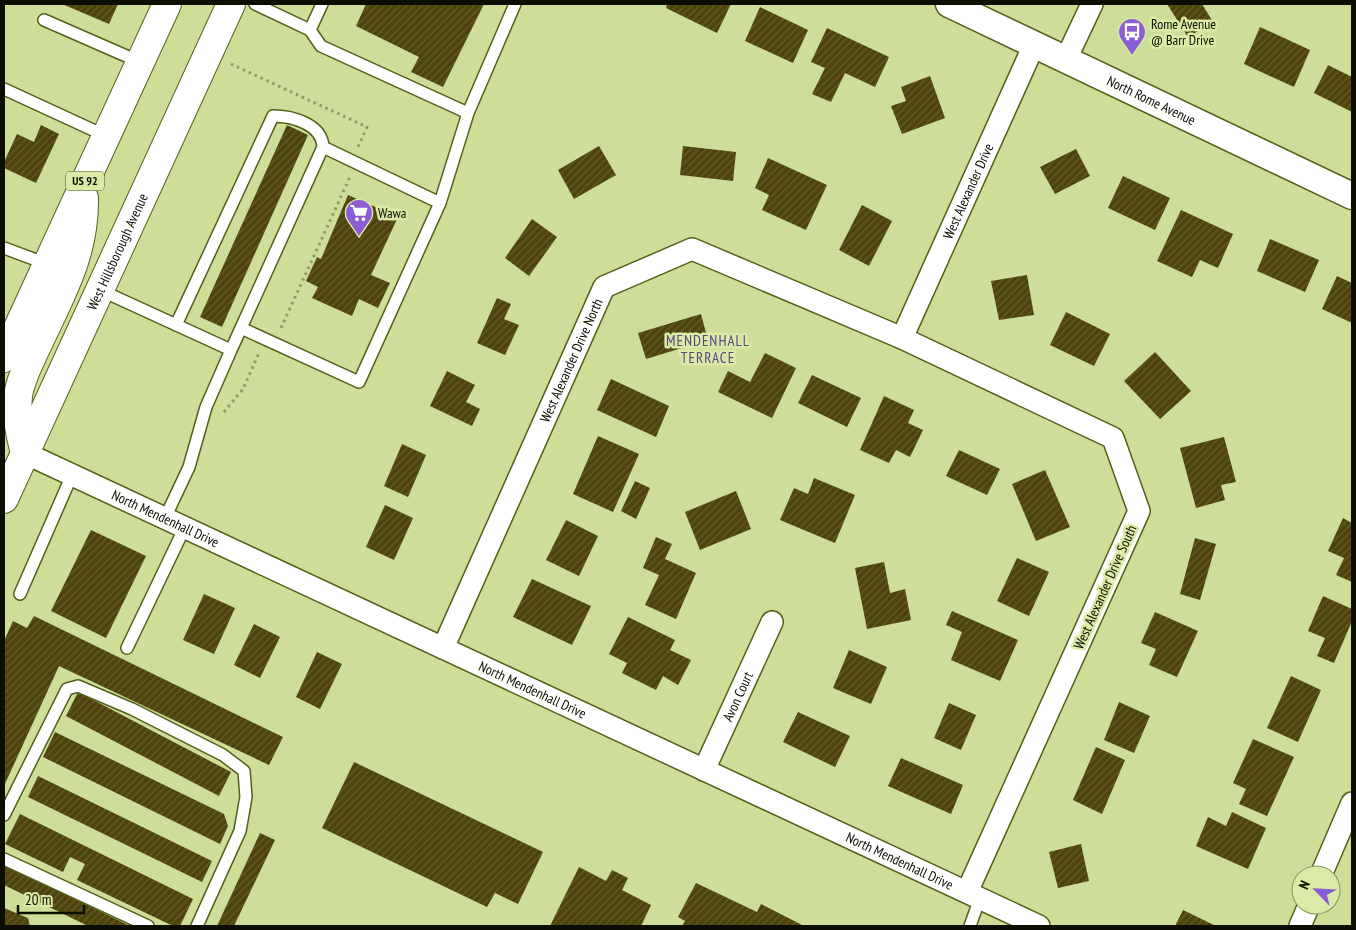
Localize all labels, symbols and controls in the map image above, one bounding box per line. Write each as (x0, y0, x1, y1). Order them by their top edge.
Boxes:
place label: Rome Avenue @ Barr Drive (1151, 15, 1216, 49)
bus stop icon: Rome Avenue @ Barr Drive (1117, 17, 1147, 56)
street label: North Rome Avenue (1104, 72, 1199, 129)
street label: West Alexander Drive (939, 140, 998, 242)
road number: US 92 (66, 172, 104, 190)
street label: West Hillsborough Avenue (83, 190, 152, 313)
supermarket icon: Wawa (344, 198, 374, 237)
place label: Wawa (378, 204, 406, 222)
street label: West Alexander Drive North (536, 296, 607, 425)
district label: MENDENHALL TERRACE (666, 331, 750, 367)
street label: North Mendenhall Drive (109, 486, 222, 551)
street label: West Alexander Drive South (1070, 522, 1140, 652)
street label: North Mendenhall Drive (476, 657, 589, 723)
street label: Avon Court (719, 668, 757, 724)
street label: North Mendenhall Drive (843, 828, 956, 894)
north arrow (1291, 865, 1341, 915)
text: N (1294, 878, 1314, 892)
scale bar (18, 882, 84, 914)
text: 20 m (25, 890, 51, 909)

